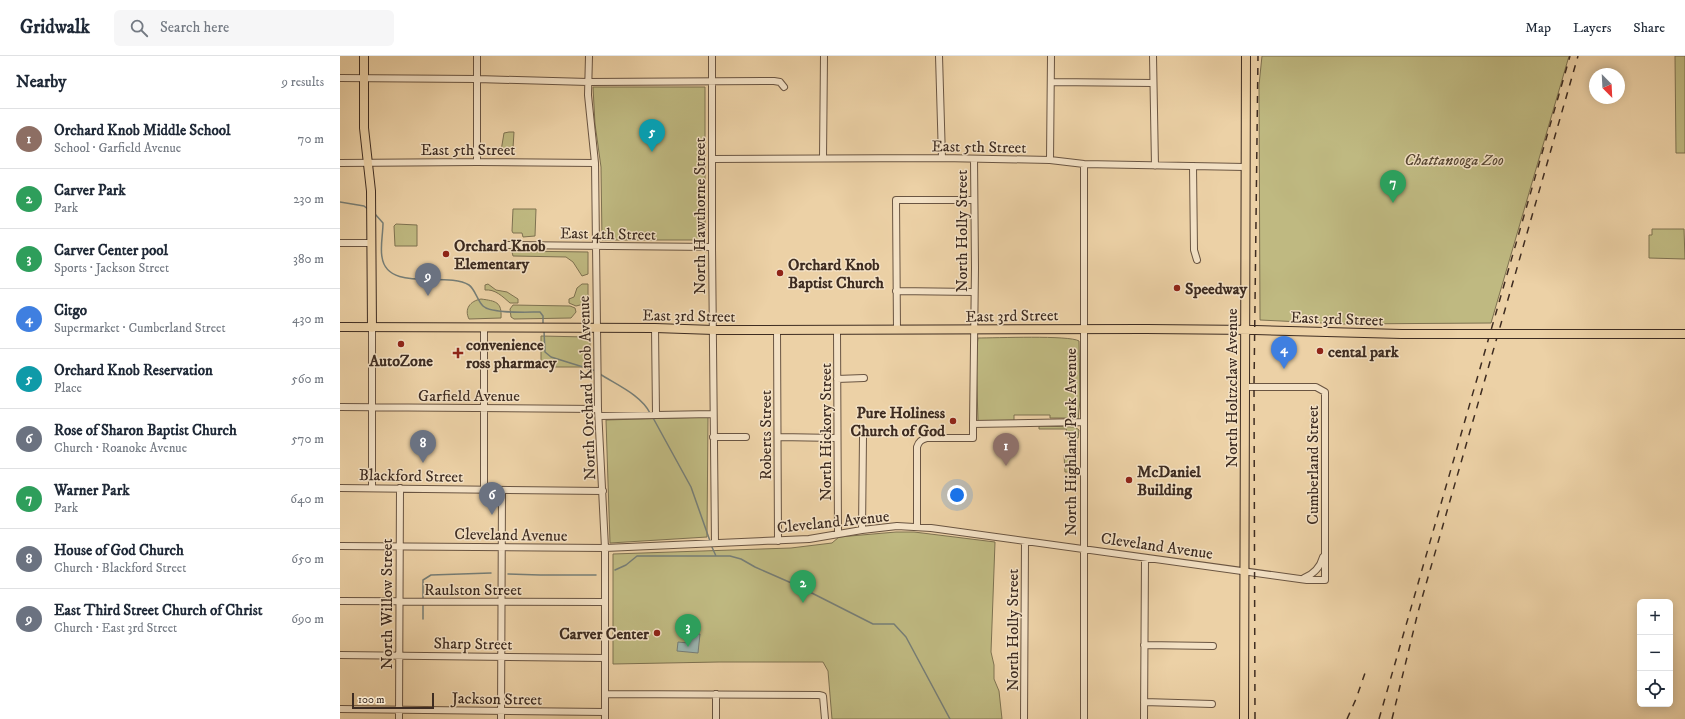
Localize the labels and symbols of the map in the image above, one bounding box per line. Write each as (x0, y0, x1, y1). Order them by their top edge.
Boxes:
north arrow (1589, 68, 1625, 104)
pin: 5 (639, 119, 665, 152)
street label: East 5th Street (931, 136, 1027, 158)
street label: North Hawthorne Street (690, 137, 710, 295)
street label: East 5th Street (421, 140, 515, 160)
park label: Chattanooga Zoo (1404, 150, 1504, 170)
street label: North Holly Street (952, 170, 972, 292)
pin: 7 (1380, 170, 1406, 203)
street label: East 4th Street (560, 223, 656, 245)
place label: Orchard Knob Elementary (454, 236, 546, 274)
marker: Orchard Knob Elementary (441, 249, 451, 259)
place label: Orchard Knob Baptist Church (788, 255, 885, 293)
pin: 9 (415, 263, 441, 296)
marker: Orchard Knob Baptist Church (775, 268, 785, 278)
place label: Speedway (1185, 279, 1248, 299)
marker: Speedway (1172, 283, 1182, 293)
street label: North Orchard Knob Avenue (574, 295, 600, 480)
street label: East 3rd Street (642, 305, 736, 327)
street label: East 3rd Street (965, 305, 1059, 327)
street label: East 3rd Street (1290, 307, 1384, 331)
street label: North Holtzclaw Avenue (1222, 308, 1242, 468)
place label: convenience ross pharmacy (466, 335, 557, 373)
pin: 4 (1271, 336, 1297, 369)
marker: AutoZone (396, 339, 406, 349)
place label: cental park (1328, 342, 1400, 362)
marker: cental park (1315, 346, 1325, 356)
marker: convenience ross pharmacy (453, 348, 463, 358)
street label: North Highland Park Avenue (1061, 348, 1081, 536)
place label: AutoZone (368, 351, 433, 371)
street label: North Hickory Street (816, 363, 836, 501)
street label: Garfield Avenue (418, 386, 520, 406)
street label: Roberts Street (756, 390, 776, 480)
place label: Pure Holiness Church of God (851, 403, 946, 441)
street label: Cumberland Street (1303, 405, 1323, 525)
marker: Pure Holiness Church of God (948, 416, 958, 426)
pin: 8 (410, 430, 436, 463)
pin: 1 (993, 433, 1019, 466)
place label: McDaniel Building (1137, 462, 1202, 500)
street label: Blackford Street (359, 465, 463, 487)
marker: McDaniel Building (1124, 475, 1134, 485)
pin: 6 (479, 482, 505, 515)
your location (947, 485, 967, 505)
street label: Cleveland Avenue (776, 506, 891, 538)
street label: Cleveland Avenue (454, 524, 568, 546)
street label: Cleveland Avenue (1099, 528, 1215, 564)
street label: North Willow Street (377, 538, 397, 670)
street label: North Holly Street (1003, 569, 1023, 691)
pin: 2 (790, 570, 816, 603)
street label: Raulston Street (424, 580, 522, 600)
pin: 3 (675, 614, 701, 647)
place label: Carver Center (559, 624, 650, 644)
marker: Carver Center (652, 628, 662, 638)
street label: Sharp Street (433, 633, 513, 655)
street label: Jackson Street (450, 688, 542, 710)
scale bar (352, 691, 434, 710)

